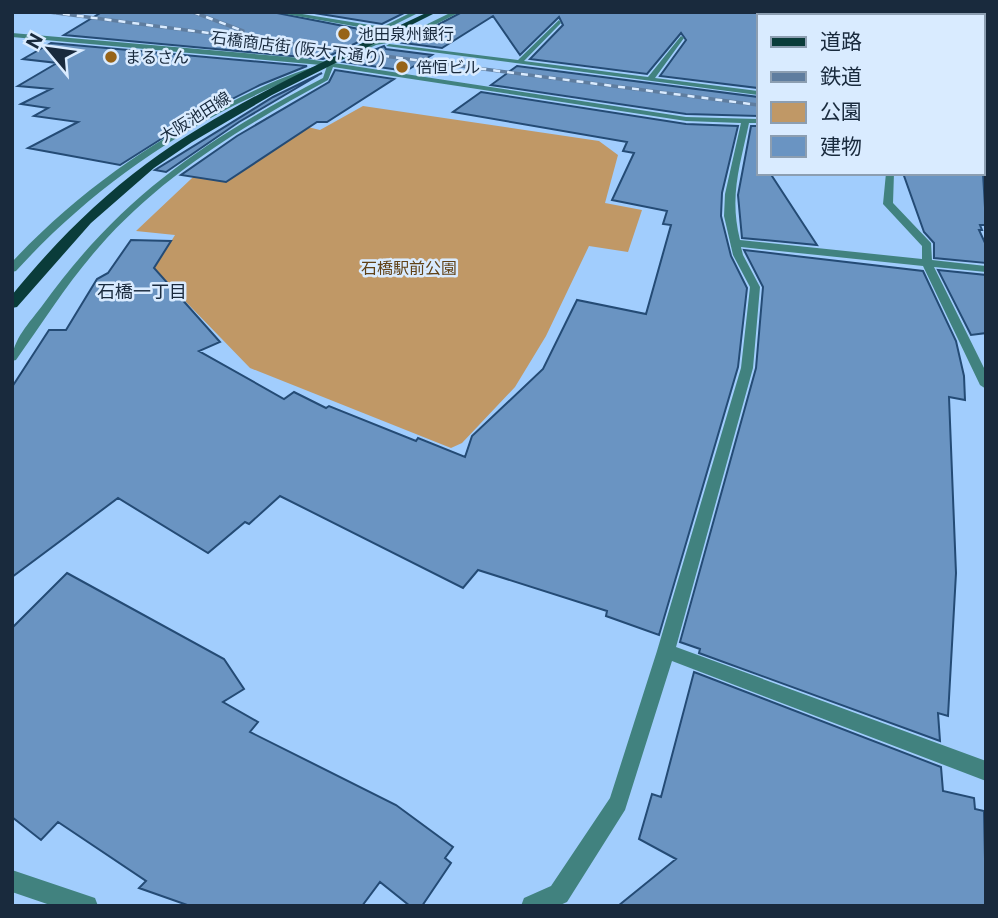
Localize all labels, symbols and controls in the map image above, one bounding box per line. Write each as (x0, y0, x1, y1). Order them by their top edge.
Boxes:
north arrow (14, 14, 84, 84)
legend (757, 14, 984, 175)
place label: 池田泉州銀行 (358, 25, 454, 44)
marker: 池田泉州銀行 (336, 26, 352, 42)
street label: 石橋商店街 (阪大下通り) (210, 28, 386, 68)
text: N (21, 30, 48, 52)
text: 道路 (820, 30, 862, 54)
place label: まるさん (125, 48, 189, 67)
marker: まるさん (103, 49, 119, 65)
place label: 倍恒ビル (416, 58, 480, 77)
marker: 倍恒ビル (394, 59, 410, 75)
text: 鉄道 (820, 65, 862, 89)
street label: 大阪池田線 (156, 88, 234, 146)
text: 公園 (820, 100, 862, 124)
text: 建物 (820, 135, 862, 159)
park label: 石橋駅前公園 (361, 259, 457, 278)
district label: 石橋一丁目 (97, 281, 187, 302)

